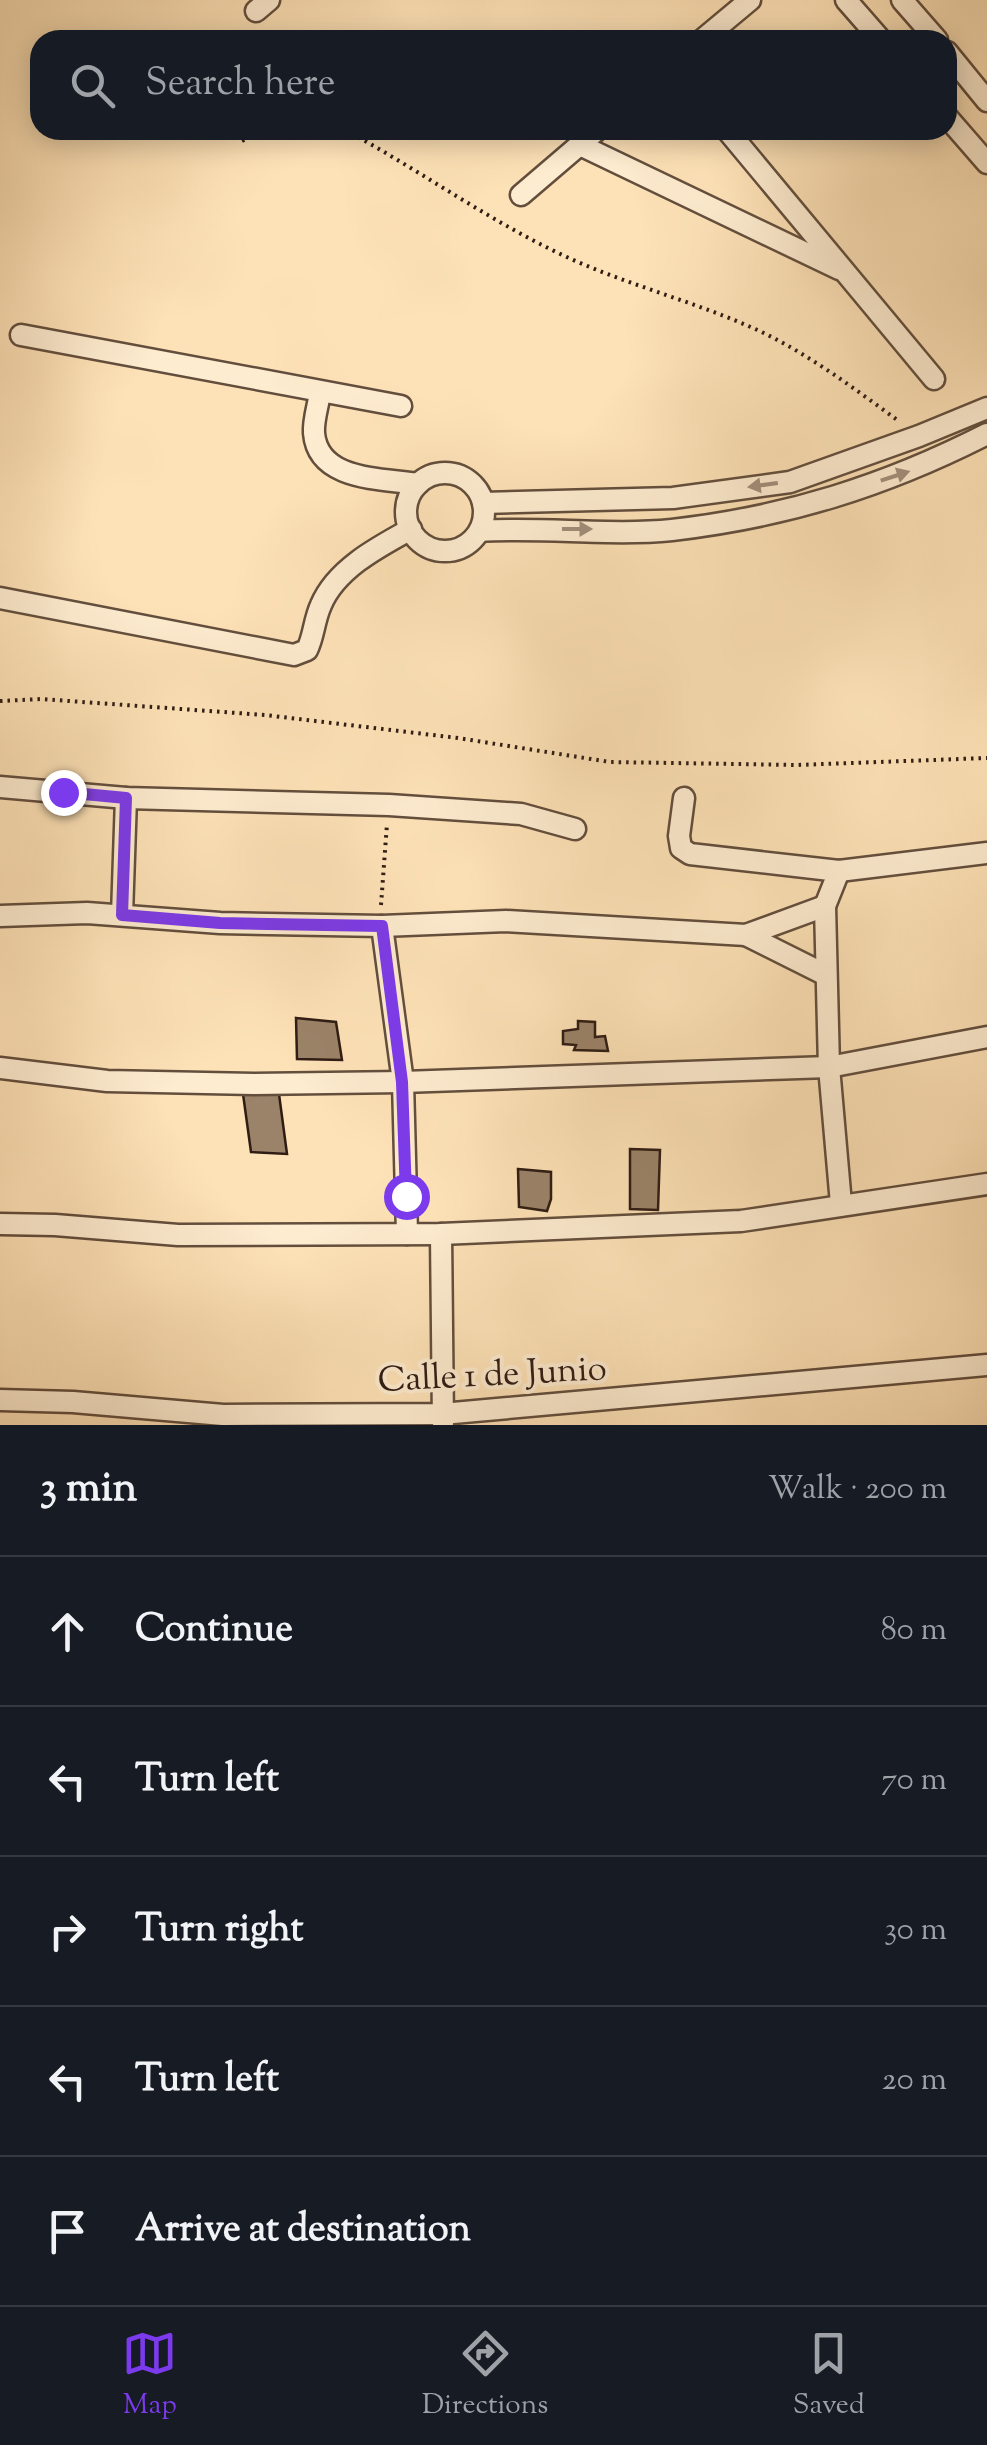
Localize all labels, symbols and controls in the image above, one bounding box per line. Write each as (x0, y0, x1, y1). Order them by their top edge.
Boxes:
search box (30, 30, 957, 140)
icon: search (65, 58, 120, 113)
text: Search here (145, 58, 336, 112)
one-way arrow (881, 468, 911, 483)
one-way arrow (747, 478, 779, 494)
one-way arrow (562, 522, 594, 538)
route end (41, 770, 87, 816)
route start (384, 1174, 430, 1220)
street label: Calle 1 de Junio (376, 1345, 608, 1408)
text: 3 min (40, 1460, 137, 1520)
text: Walk · 200 m (768, 1467, 947, 1513)
icon: ahead (40, 1604, 95, 1659)
text: Continue (135, 1604, 293, 1658)
text: 80 m (881, 1608, 947, 1654)
icon: left (40, 1754, 95, 1809)
text: Turn left (135, 1754, 279, 1808)
text: 70 m (881, 1758, 947, 1804)
icon: right (40, 1904, 95, 1959)
text: Turn right (135, 1904, 303, 1958)
text: 30 m (884, 1908, 947, 1954)
icon: left (40, 2054, 95, 2109)
text: Turn left (135, 2054, 279, 2108)
text: 20 m (882, 2058, 947, 2104)
icon: arrive (40, 2204, 95, 2259)
text: Arrive at destination (135, 2204, 471, 2258)
tab: Map (122, 2326, 177, 2426)
tab: Directions (422, 2326, 548, 2426)
tab: Saved (793, 2326, 865, 2426)

